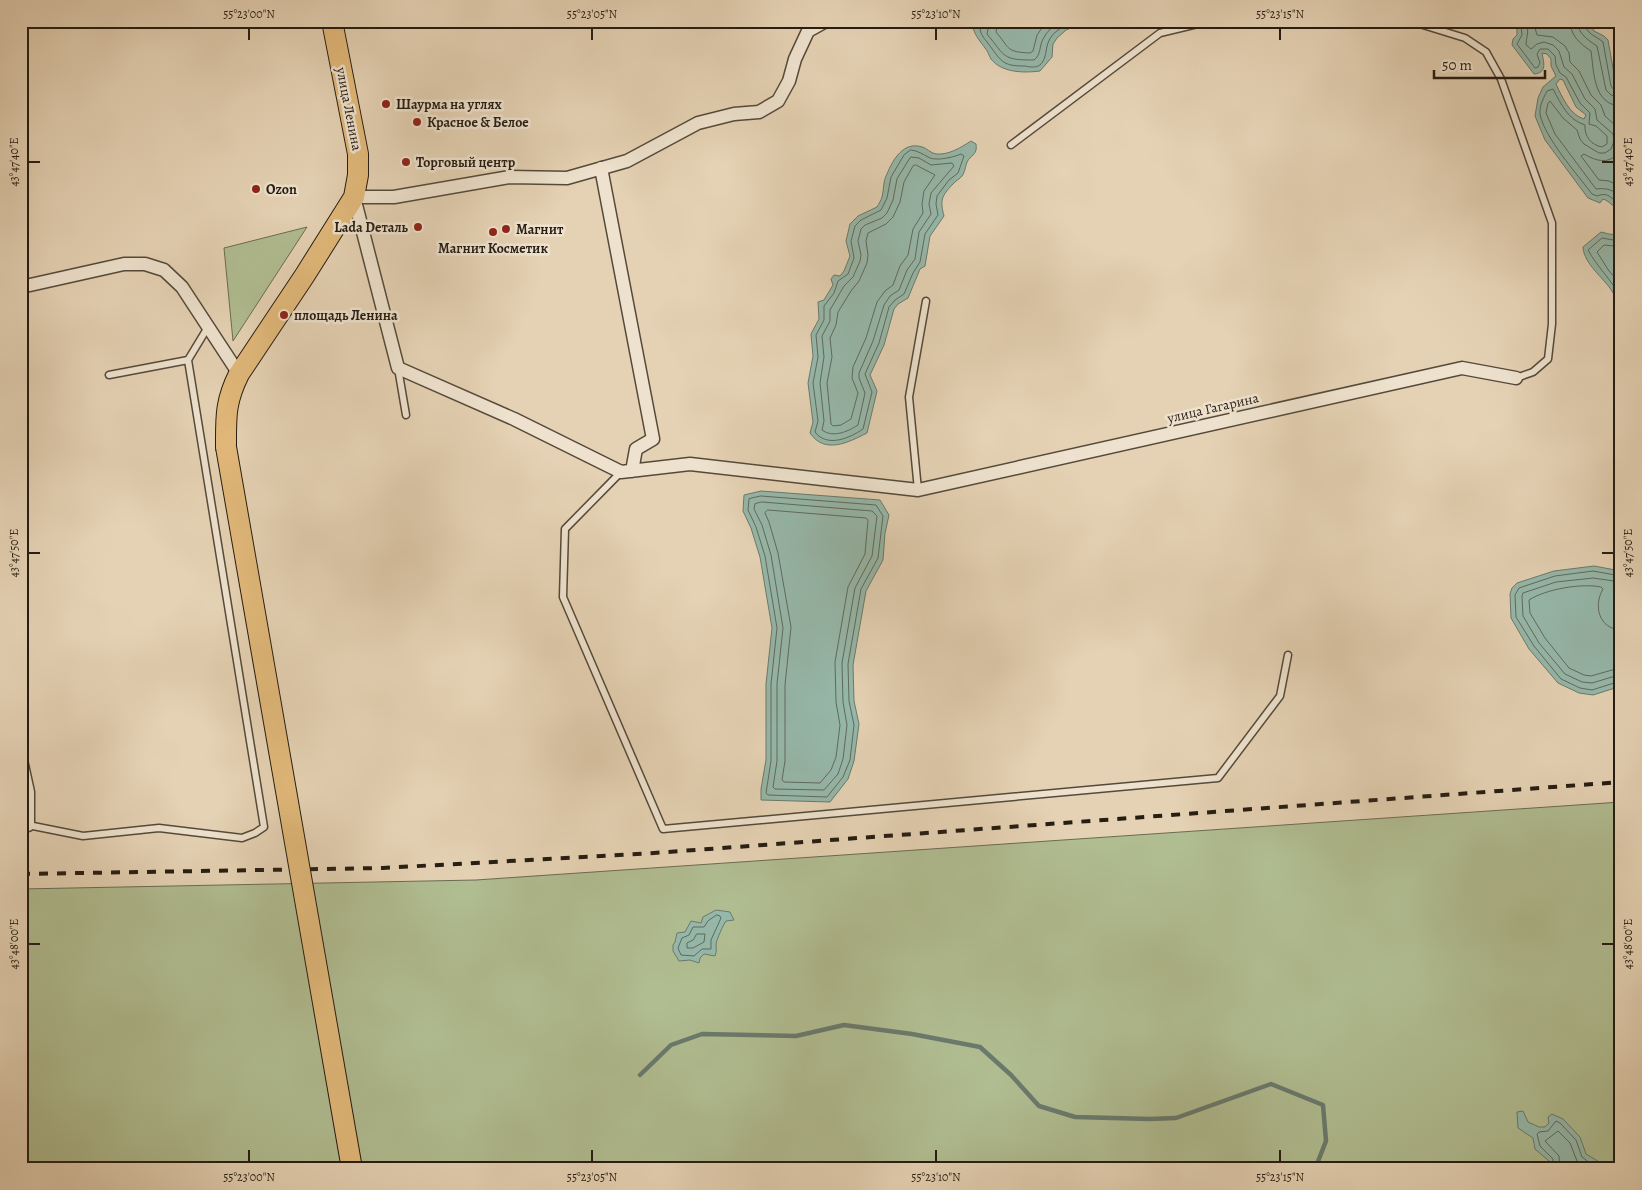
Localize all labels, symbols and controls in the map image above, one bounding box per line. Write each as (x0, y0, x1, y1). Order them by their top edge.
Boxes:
text: 55°23'00"N (223, 6, 275, 22)
text: 55°23'05"N (567, 6, 618, 22)
text: 55°23'10"N (911, 6, 961, 22)
text: 55°23'15"N (1256, 6, 1304, 22)
scale bar (1434, 48, 1546, 80)
text: 50 m (1442, 55, 1472, 75)
street label: улица Ленина (331, 65, 367, 153)
place label: Шаурма на углях (396, 95, 502, 114)
marker: Шаурма на углях (380, 98, 392, 110)
place label: Красное & Белое (427, 113, 529, 132)
marker: Красное & Белое (411, 116, 423, 128)
text: 43°47'40"E (6, 137, 22, 187)
text: 43°47'40"E (1620, 137, 1636, 187)
place label: Торговый центр (416, 153, 516, 172)
marker: Торговый центр (400, 156, 412, 168)
place label: Ozon (266, 180, 297, 199)
marker: Ozon (250, 183, 262, 195)
place label: Lada Dеталь (334, 218, 409, 237)
place label: Магнит (516, 220, 564, 239)
marker: Lada Dеталь (412, 221, 424, 233)
marker: Магнит (500, 223, 512, 235)
marker: Магнит Косметик (487, 226, 499, 238)
place label: Магнит Косметик (438, 239, 548, 258)
place label: площадь Ленина (294, 306, 398, 325)
marker: площадь Ленина (278, 309, 290, 321)
street label: улица Гагарина (1164, 388, 1261, 428)
text: 43°47'50"E (6, 529, 22, 577)
text: 43°47'50"E (1620, 529, 1636, 577)
text: 43°48'00"E (6, 919, 22, 969)
text: 43°48'00"E (1620, 919, 1636, 969)
text: 55°23'00"N (223, 1169, 275, 1185)
text: 55°23'05"N (567, 1169, 618, 1185)
text: 55°23'10"N (911, 1169, 961, 1185)
text: 55°23'15"N (1256, 1169, 1304, 1185)

